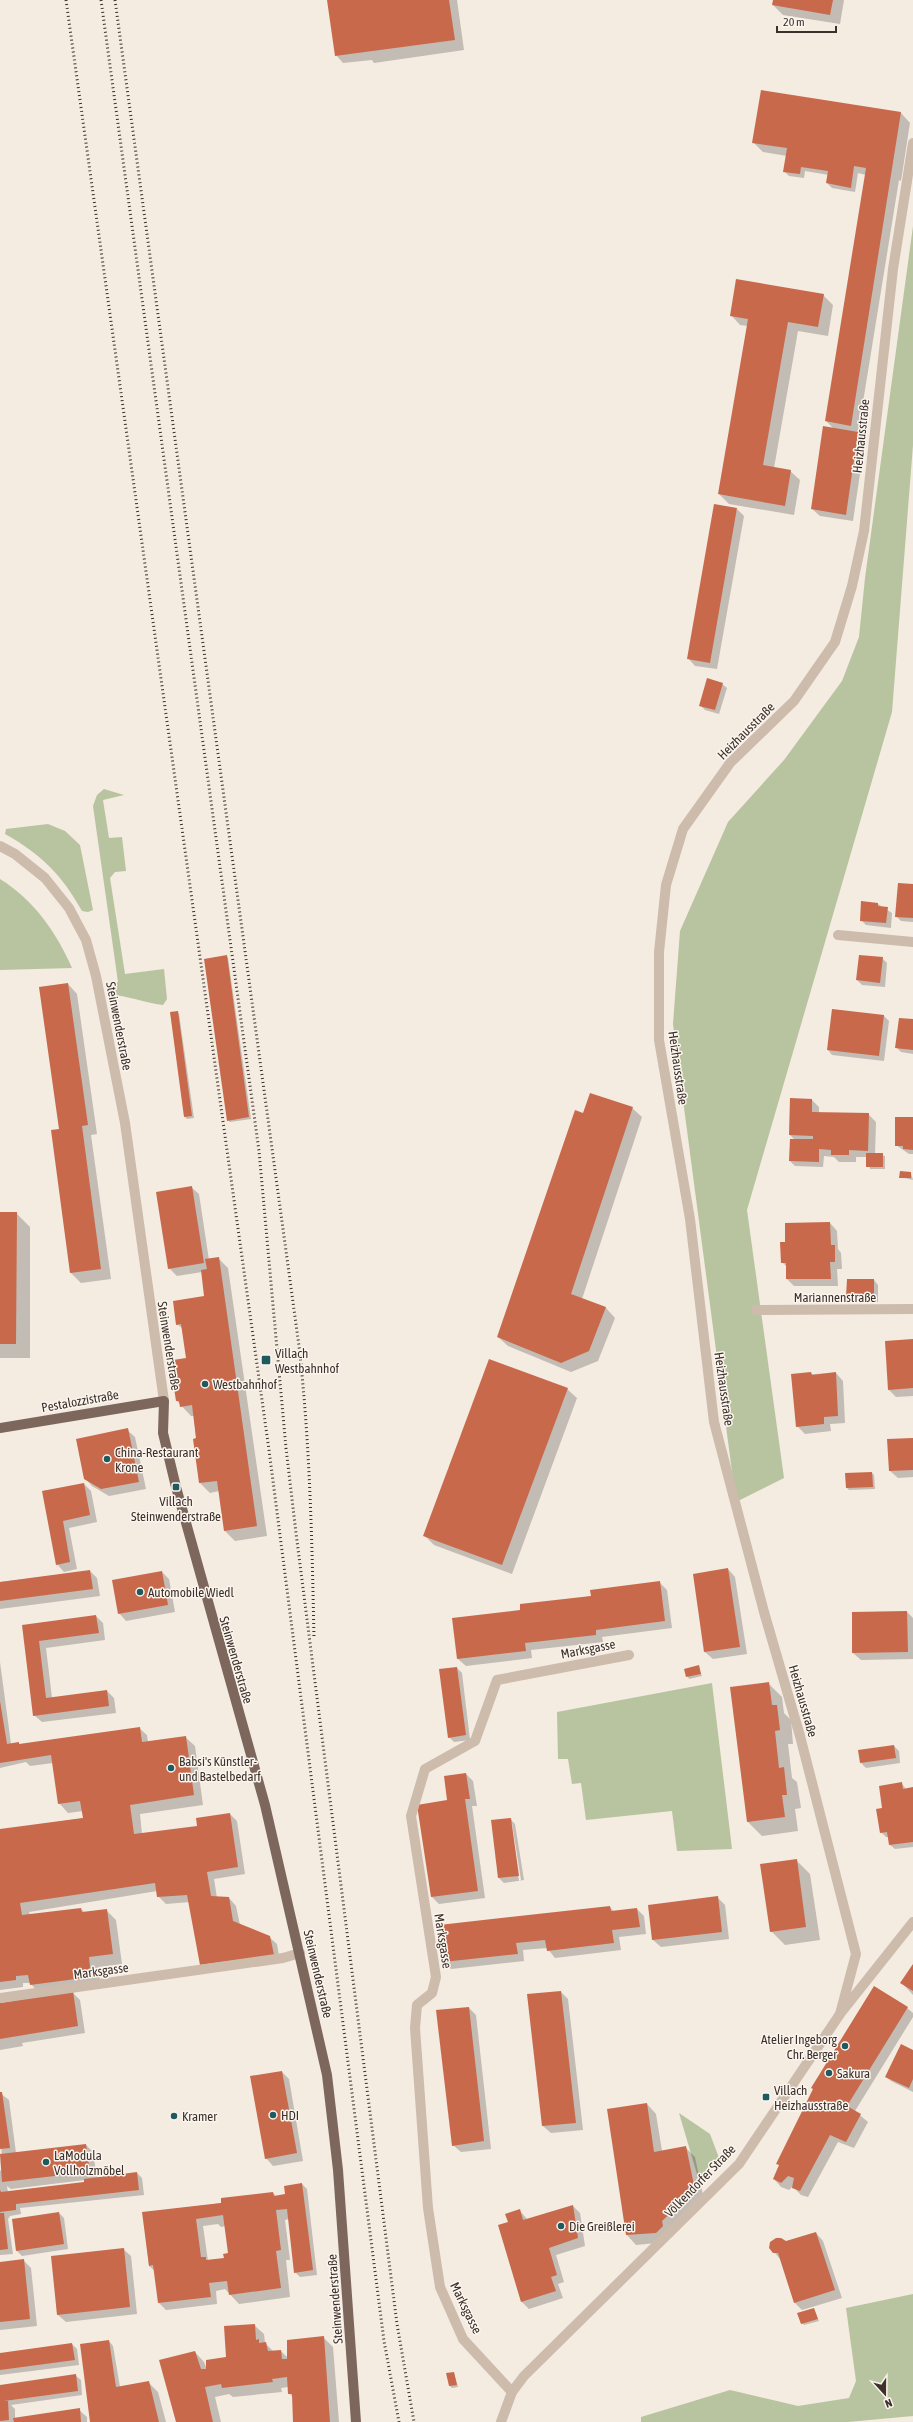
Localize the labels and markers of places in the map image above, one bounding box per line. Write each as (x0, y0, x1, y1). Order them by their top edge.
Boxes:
place label: Villach Westbahnhof (275, 1346, 340, 1376)
marker: Villach Westbahnhof (260, 1354, 272, 1366)
place label: Westbahnhof (213, 1377, 278, 1392)
marker: Westbahnhof (200, 1379, 210, 1389)
place label: China-Restaurant Krone (115, 1445, 199, 1475)
marker: China-Restaurant Krone (102, 1454, 112, 1464)
marker: Villach Steinwenderstraße (171, 1482, 181, 1492)
place label: Villach Steinwenderstraße (131, 1494, 221, 1524)
place label: Automobile Wiedl (148, 1585, 234, 1600)
marker: Automobile Wiedl (135, 1587, 145, 1597)
place label: Babsi's Künstler- und Bastelbedarf (179, 1754, 261, 1784)
marker: Babsi's Künstler- und Bastelbedarf (166, 1763, 176, 1773)
place label: Atelier Ingeborg Chr. Berger (761, 2032, 837, 2062)
marker: Atelier Ingeborg Chr. Berger (840, 2041, 850, 2051)
place label: Sakura (837, 2066, 870, 2081)
marker: Sakura (824, 2068, 834, 2078)
place label: Villach Heizhausstraße (774, 2083, 848, 2113)
marker: Villach Heizhausstraße (761, 2092, 771, 2102)
place label: HDI (281, 2108, 299, 2123)
place label: Kramer (182, 2109, 217, 2124)
marker: HDI (268, 2110, 278, 2120)
marker: Kramer (169, 2111, 179, 2121)
place label: LaModula Vollholzmöbel (54, 2148, 125, 2178)
marker: LaModula Vollholzmöbel (41, 2157, 51, 2167)
place label: Die Greißlerei (569, 2219, 635, 2234)
marker: Die Greißlerei (556, 2221, 566, 2231)

